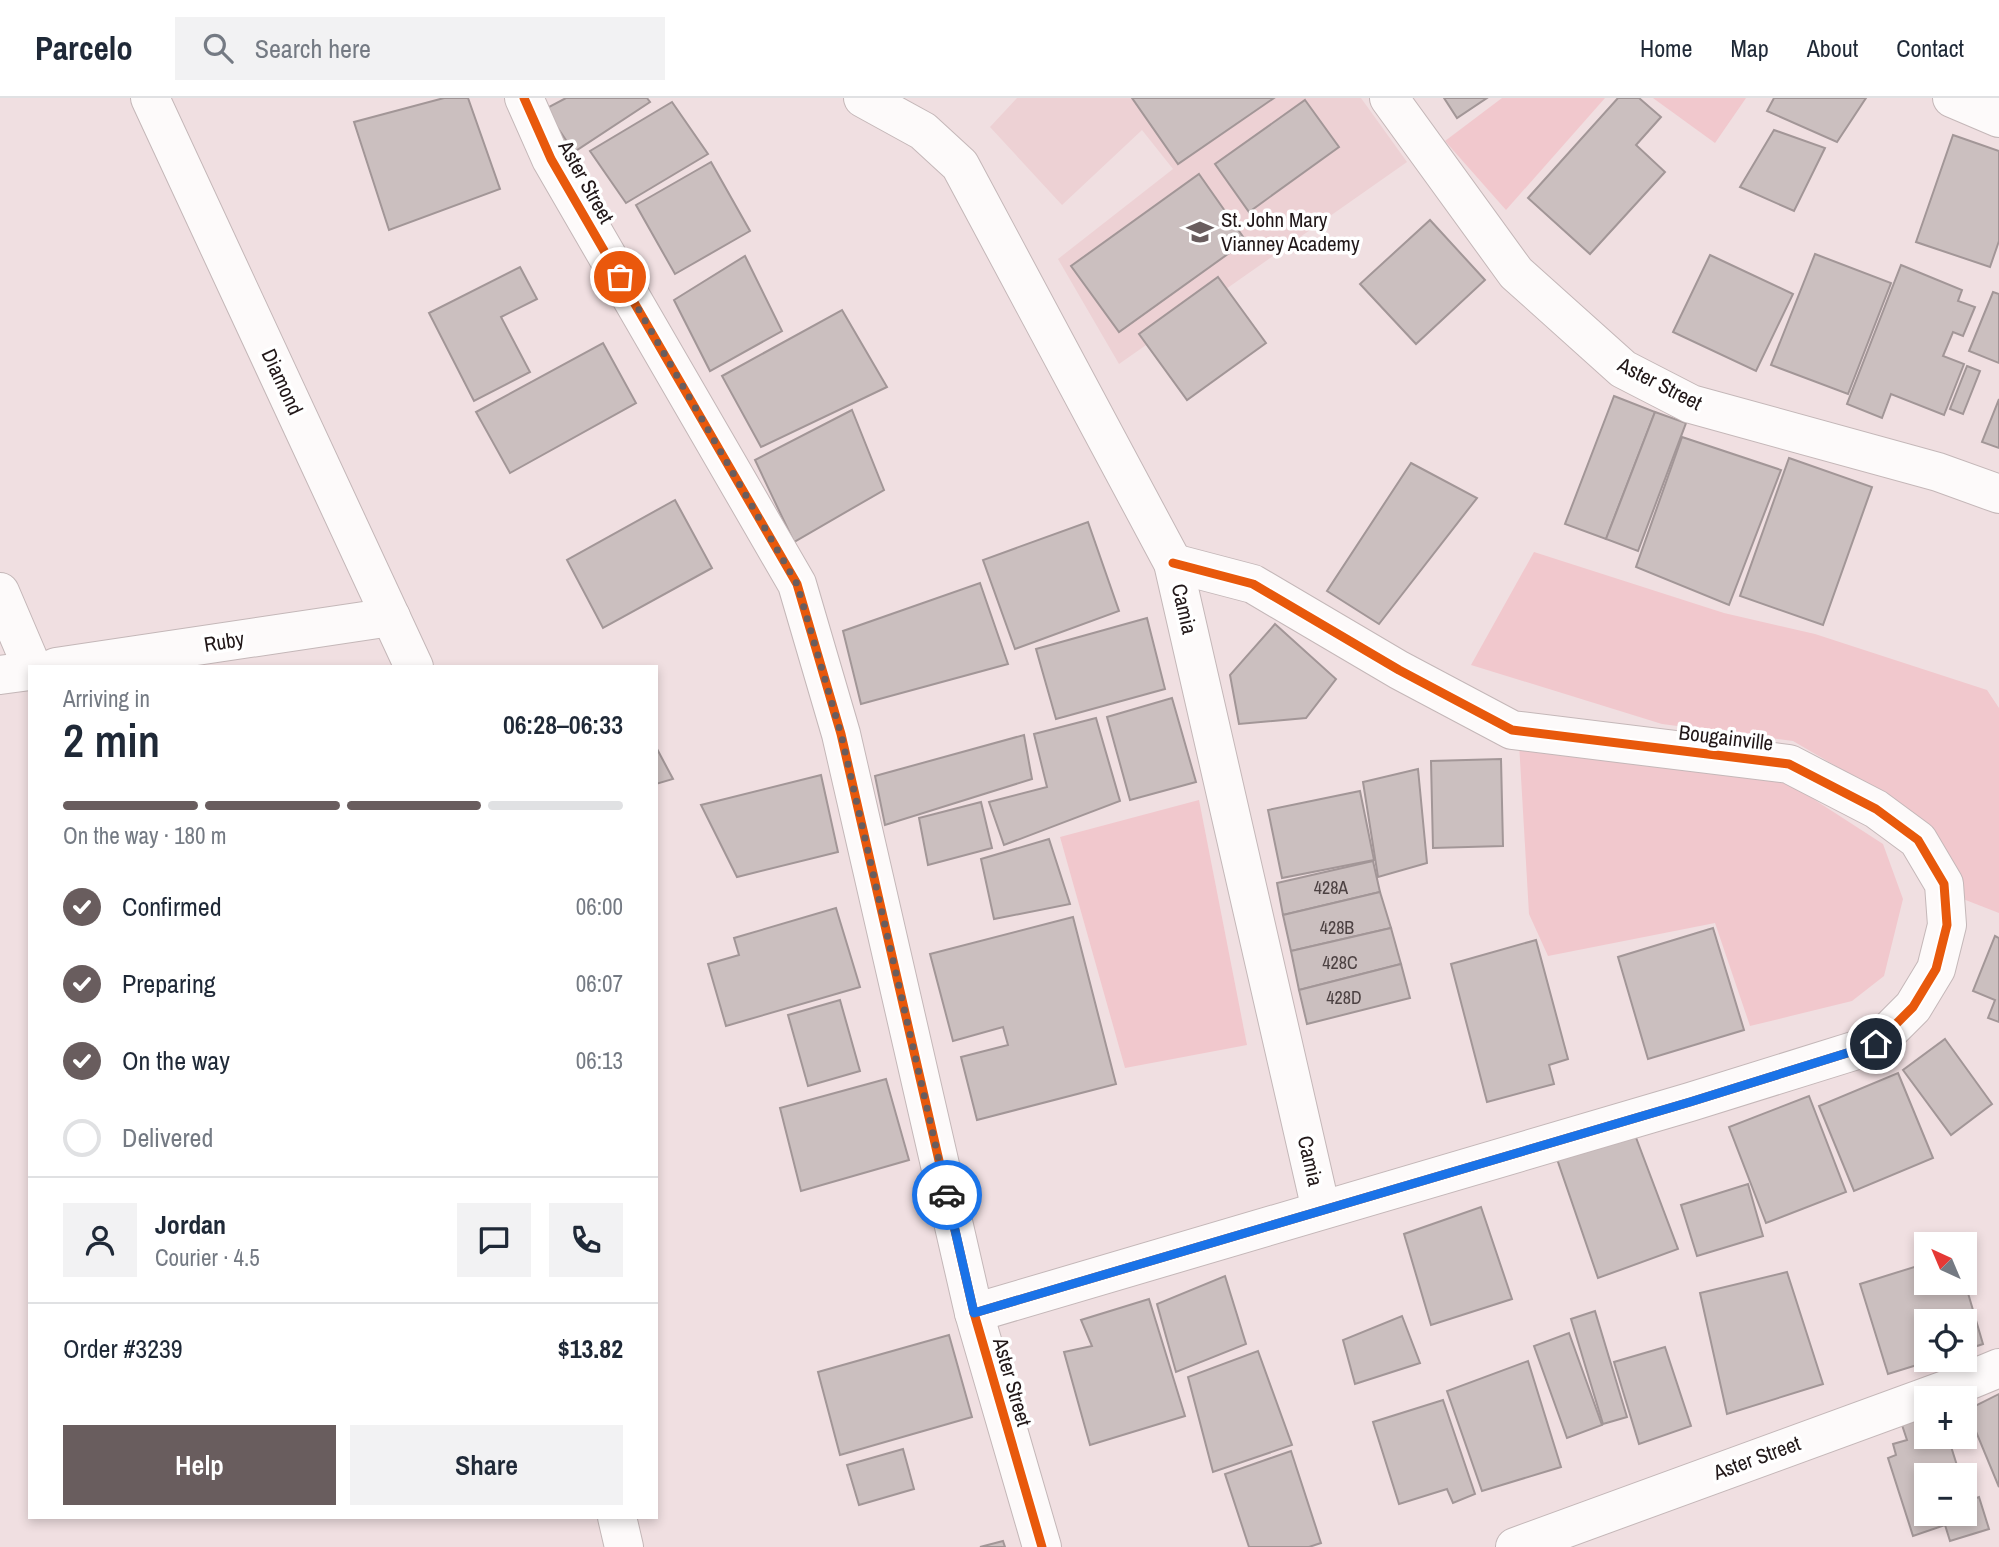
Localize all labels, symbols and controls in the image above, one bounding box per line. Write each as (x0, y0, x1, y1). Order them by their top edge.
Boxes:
search box (175, 17, 665, 80)
text: Parcelo (35, 26, 133, 70)
icon: search (199, 29, 237, 67)
text: Search here (255, 31, 371, 66)
text: Home (1640, 32, 1692, 64)
text: Map (1730, 32, 1769, 64)
text: About (1807, 32, 1858, 64)
text: Contact (1896, 32, 1964, 64)
street label: Aster Street (551, 134, 621, 229)
place label: St. John Mary Vianney Academy (1221, 205, 1360, 258)
school or university icon: St. John Mary Vianney Academy (1185, 217, 1215, 247)
pin (590, 247, 650, 307)
icon: bag (601, 258, 639, 296)
street label: Diamond (255, 344, 310, 420)
street label: Aster Street (1612, 350, 1708, 417)
street label: Camia (1165, 581, 1204, 637)
street label: Ruby (202, 624, 246, 659)
text: Arriving in (63, 683, 150, 714)
text: 06:28–06:33 (503, 707, 623, 742)
text: 2 min (63, 709, 160, 771)
street label: Bougainville (1677, 717, 1775, 758)
text: On the way · 180 m (63, 820, 227, 851)
house number: 428A (1314, 875, 1348, 900)
icon: check (63, 888, 101, 926)
text: Confirmed (122, 889, 222, 924)
text: 06:00 (576, 891, 623, 922)
house number: 428B (1320, 915, 1354, 940)
house number: 428C (1322, 950, 1358, 975)
icon: check (63, 965, 101, 1003)
text: Preparing (122, 966, 216, 1001)
text: 06:07 (576, 968, 623, 999)
house number: 428D (1326, 985, 1362, 1010)
pin (1846, 1014, 1906, 1074)
icon: home (1857, 1025, 1895, 1063)
icon: check (63, 1042, 101, 1080)
text: On the way (122, 1043, 230, 1078)
text: 06:13 (576, 1045, 623, 1076)
text: Delivered (122, 1120, 213, 1155)
street label: Camia (1291, 1133, 1330, 1189)
courier (912, 1160, 982, 1230)
icon: car (928, 1176, 966, 1214)
button: person (63, 1203, 137, 1277)
button: chat (457, 1203, 531, 1277)
button: phone (549, 1203, 623, 1277)
text: Jordan (155, 1207, 226, 1242)
north arrow (1914, 1232, 1978, 1295)
map controls (1914, 1232, 1977, 1526)
text: Courier · 4.5 (155, 1242, 260, 1273)
button: locate (1914, 1309, 1977, 1372)
text: Order #3239 (63, 1331, 183, 1366)
text: $13.82 (558, 1331, 623, 1366)
street label: Aster Street (986, 1333, 1039, 1430)
button: + (1914, 1386, 1977, 1449)
button: Help (63, 1425, 336, 1505)
button: Share (350, 1425, 623, 1505)
street label: Aster Street (1708, 1428, 1805, 1487)
button: − (1914, 1463, 1977, 1526)

